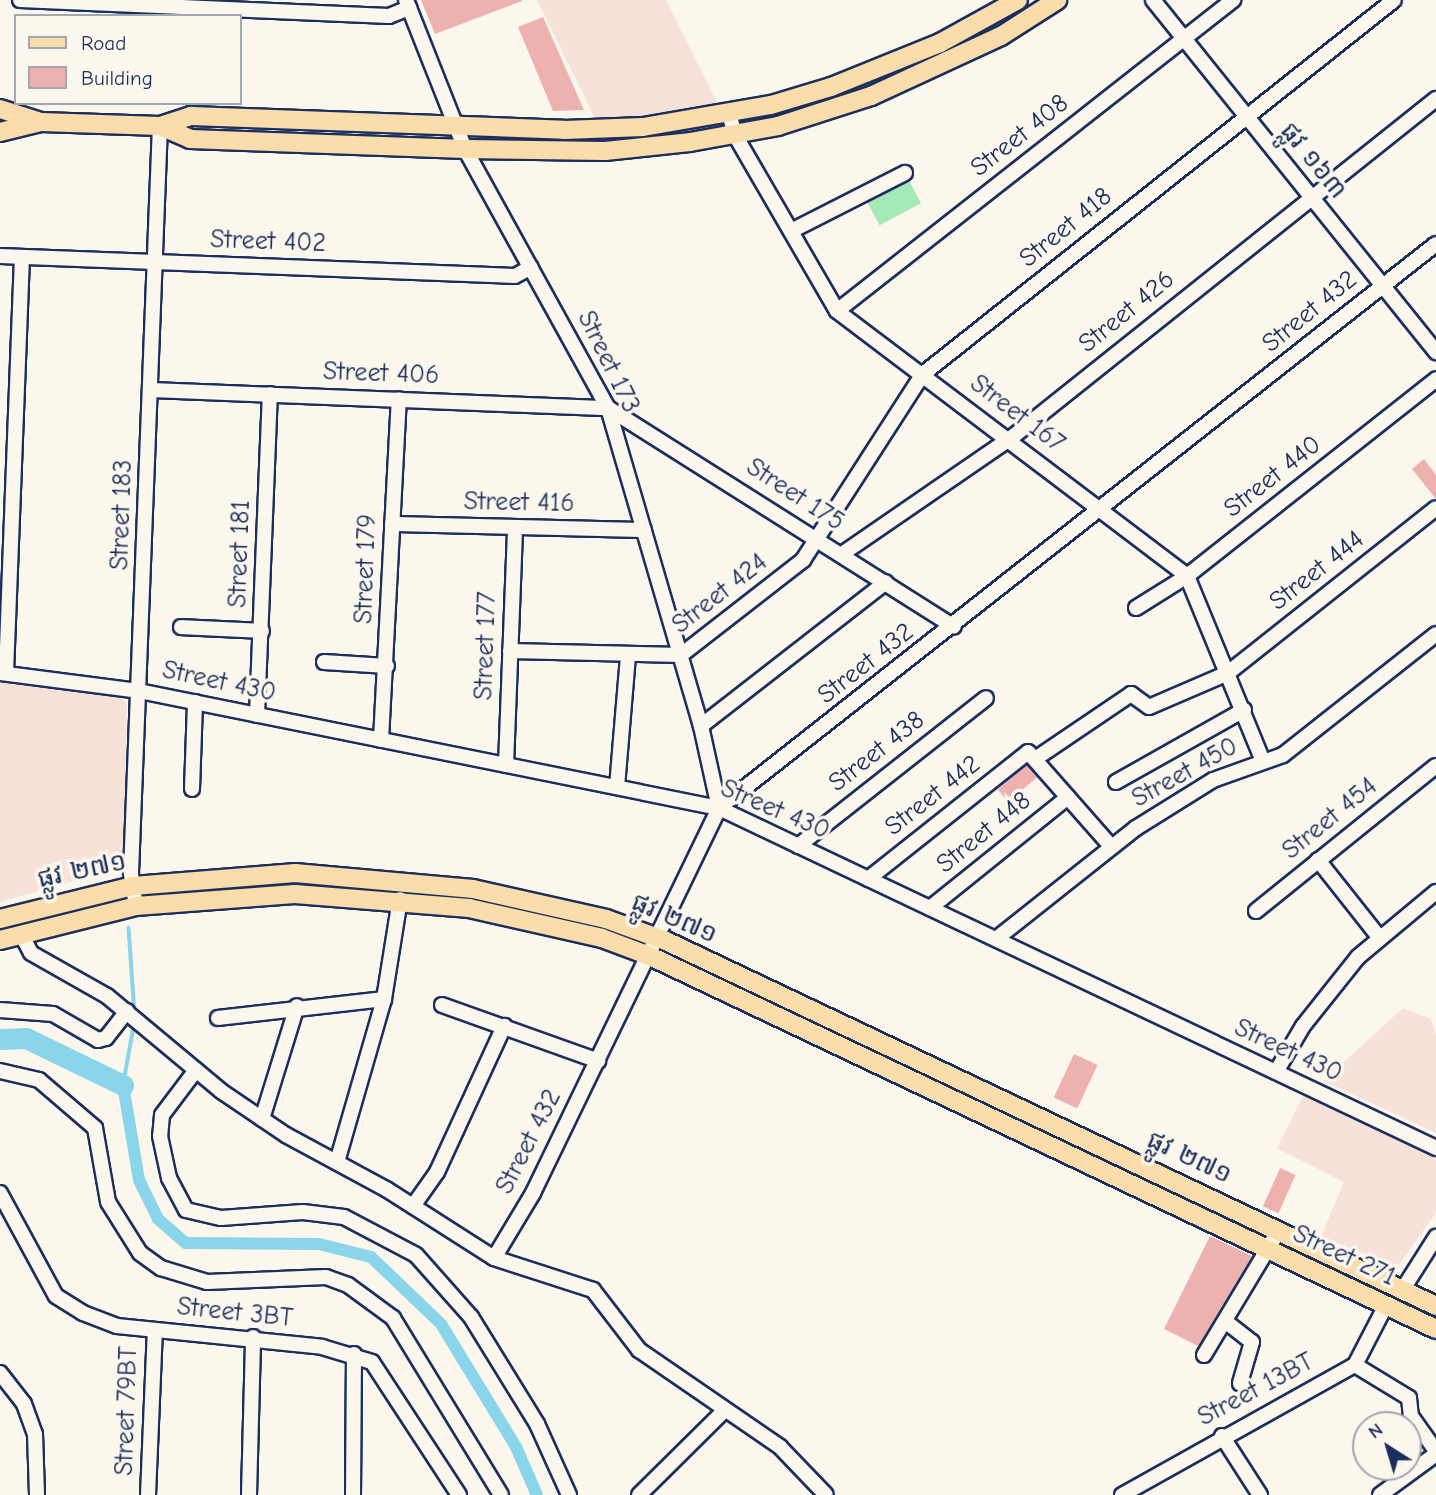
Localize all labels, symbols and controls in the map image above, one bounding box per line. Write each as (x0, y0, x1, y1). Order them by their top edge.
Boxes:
legend (14, 14, 242, 105)
text: Road (81, 31, 126, 55)
text: Building (81, 66, 153, 90)
street label: Street 408 (965, 88, 1075, 184)
street label: ផ្លូវ ១៦៣ (1273, 117, 1353, 205)
street label: Street 418 (1013, 181, 1119, 275)
street label: Street 402 (210, 224, 326, 260)
street label: Street 426 (1073, 264, 1181, 360)
street label: Street 432 (1256, 264, 1364, 360)
street label: Street 173 (570, 306, 646, 418)
street label: Street 406 (322, 356, 440, 392)
street label: Street 167 (963, 368, 1071, 460)
street label: Street 440 (1218, 429, 1328, 525)
street label: Street 175 (740, 452, 850, 538)
street label: Street 183 (104, 459, 140, 571)
street label: Street 416 (463, 486, 575, 520)
street label: Street 181 (223, 500, 257, 608)
street label: Street 179 (348, 513, 384, 625)
street label: Street 444 (1263, 524, 1371, 618)
street label: Street 424 (666, 547, 774, 641)
street label: Street 177 (469, 591, 503, 701)
street label: Street 432 (812, 617, 920, 711)
street label: Street 430 (159, 655, 279, 709)
street label: Street 438 (823, 705, 931, 799)
street label: Street 450 (1127, 731, 1243, 815)
street label: Street 442 (879, 749, 987, 843)
street label: Street 454 (1276, 771, 1384, 867)
street label: Street 430 (716, 773, 834, 847)
street label: Street 448 (931, 786, 1037, 880)
street label: ផ្លូវ ២៧១ (35, 846, 129, 896)
street label: ផ្លូវ ២៧១ (626, 887, 722, 951)
street label: Street 430 (1229, 1012, 1347, 1090)
street label: Street 432 (489, 1085, 569, 1199)
street label: ផ្លូវ ២៧១ (1142, 1125, 1236, 1191)
street label: Street 271 (1288, 1219, 1400, 1293)
street label: Street 3BT (175, 1291, 295, 1335)
street label: Street 79BT (109, 1346, 145, 1476)
street label: Street 13BT (1193, 1346, 1319, 1434)
north arrow (1352, 1411, 1422, 1481)
text: N (1364, 1418, 1387, 1443)

